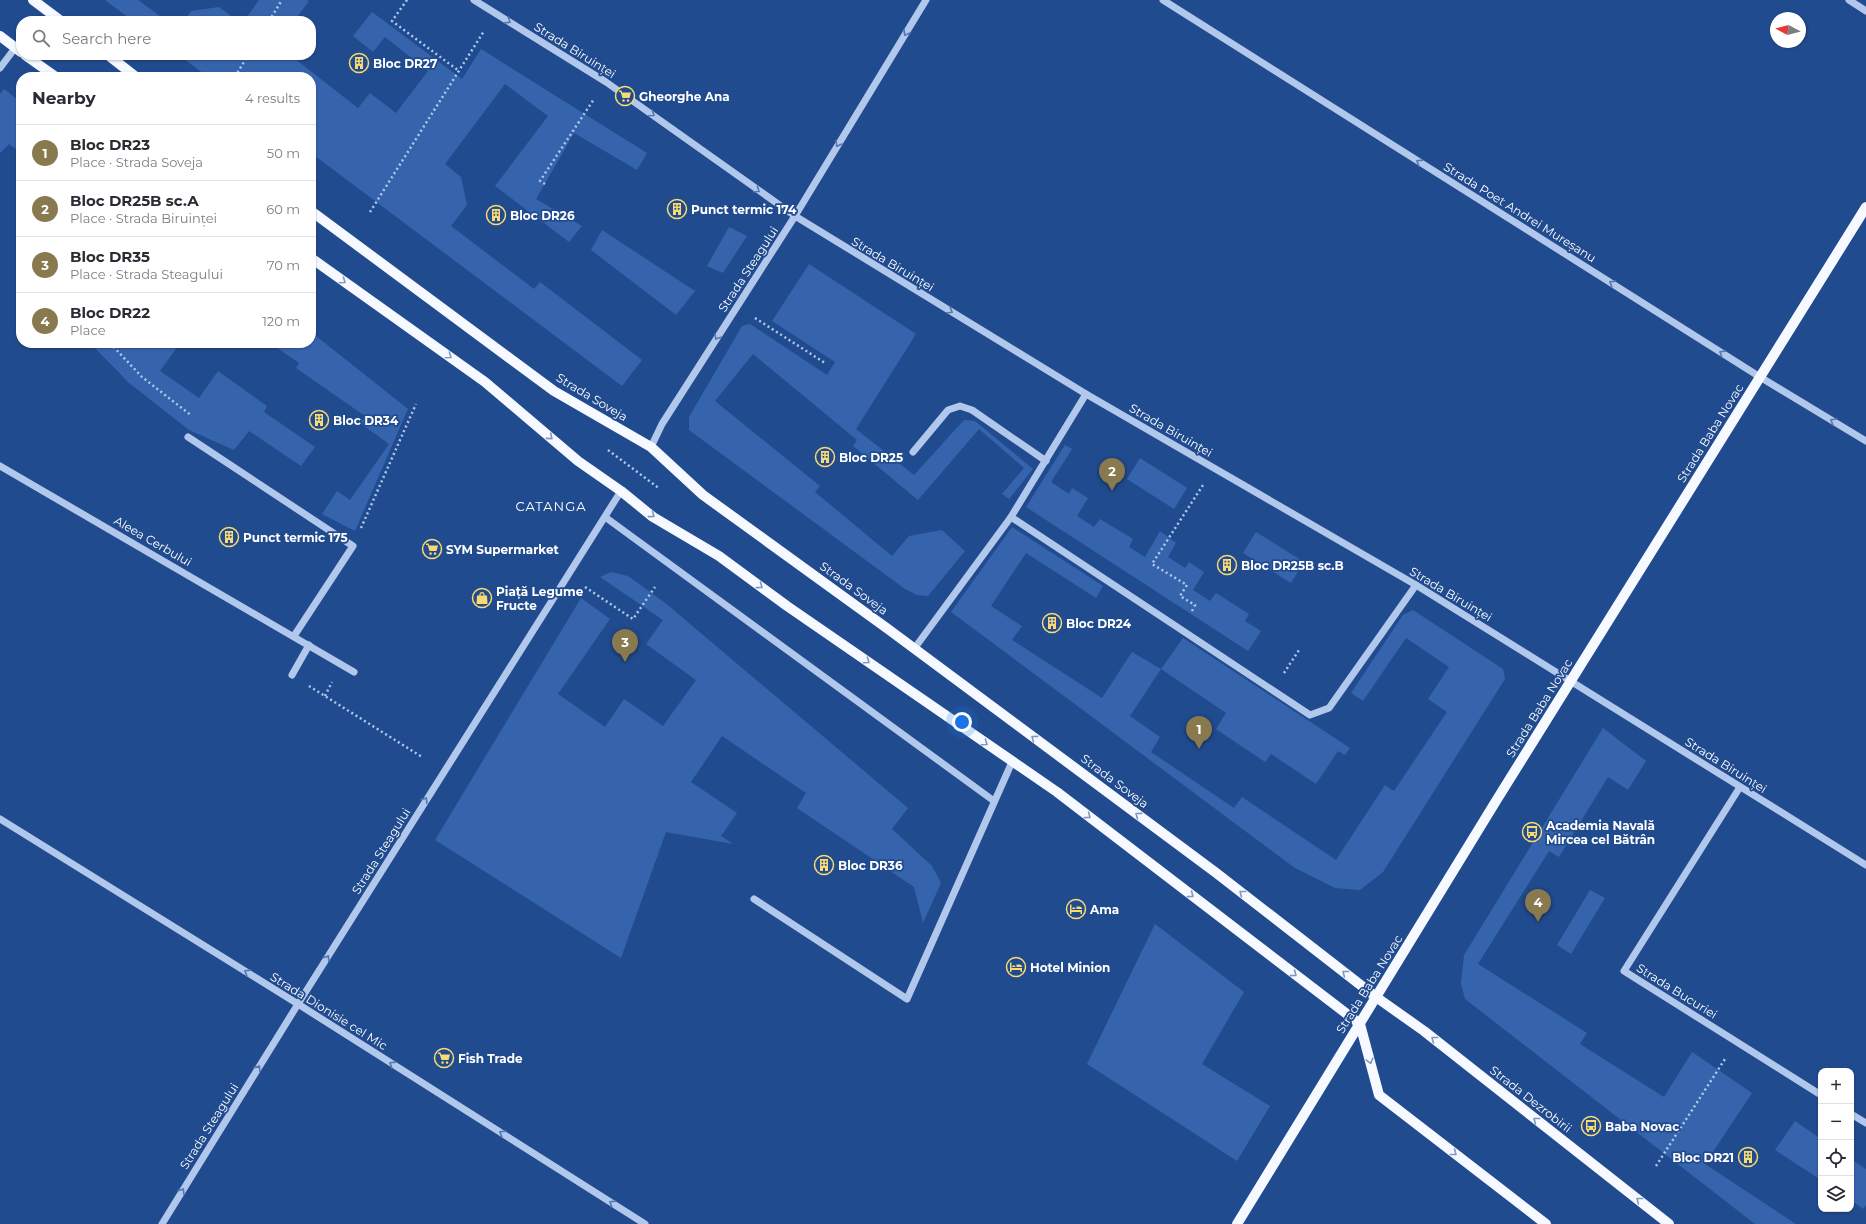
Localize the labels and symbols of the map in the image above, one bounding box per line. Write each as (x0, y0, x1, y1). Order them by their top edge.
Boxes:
north arrow (1770, 12, 1806, 48)
one-way arrow (503, 16, 510, 23)
street label: Strada Biruinței (531, 19, 619, 81)
one-way arrow (903, 29, 911, 36)
building icon: Bloc DR27 (348, 52, 370, 74)
place label: Bloc DR27 (373, 56, 438, 71)
supermarket icon: Gheorghe Ana (614, 85, 636, 107)
place label: Gheorghe Ana (639, 89, 730, 104)
one-way arrow (647, 109, 654, 116)
one-way arrow (836, 140, 843, 147)
one-way arrow (1416, 159, 1423, 166)
street label: Strada Poet Andrei Mureșanu (1441, 159, 1599, 265)
one-way arrow (753, 185, 760, 192)
building icon: Punct termic 174 (666, 198, 688, 220)
place label: Punct termic 174 (691, 202, 797, 217)
building icon: Bloc DR26 (485, 204, 507, 226)
place label: Bloc DR26 (510, 208, 575, 223)
street label: Strada Steagului (715, 223, 781, 315)
street label: Strada Biruinței (849, 233, 937, 295)
one-way arrow (339, 276, 346, 284)
one-way arrow (1609, 281, 1616, 288)
one-way arrow (946, 307, 953, 314)
one-way arrow (714, 333, 722, 340)
one-way arrow (1719, 350, 1726, 357)
one-way arrow (445, 351, 452, 359)
street label: Strada Soveja (554, 370, 630, 424)
street label: Strada Baba Novac (1674, 381, 1747, 485)
street label: Strada Biruinței (1127, 400, 1215, 460)
building icon: Bloc DR34 (308, 409, 330, 431)
place label: Bloc DR34 (333, 413, 399, 428)
one-way arrow (1830, 418, 1837, 426)
one-way arrow (546, 433, 553, 440)
building icon: Bloc DR25 (814, 446, 836, 468)
place label: Bloc DR25 (839, 450, 903, 465)
pin: 2 (1099, 458, 1125, 491)
district label: CATANGA (515, 498, 587, 514)
one-way arrow (647, 511, 654, 518)
street label: Aleea Cerbului (111, 513, 195, 569)
building icon: Punct termic 175 (218, 526, 240, 548)
place label: Punct termic 175 (243, 530, 348, 545)
supermarket icon: SYM Supermarket (421, 538, 443, 560)
place label: SYM Supermarket (446, 542, 559, 557)
building icon: Bloc DR25B sc.B (1216, 554, 1238, 576)
street label: Strada Soveja (817, 558, 891, 618)
place label: Bloc DR25B sc.B (1241, 558, 1344, 573)
street label: Strada Biruinței (1407, 563, 1495, 625)
one-way arrow (756, 582, 763, 589)
place label: Piață Legume Fructe (496, 584, 584, 613)
shop icon: Piață Legume Fructe (471, 587, 493, 609)
building icon: Bloc DR24 (1041, 612, 1063, 634)
place label: Bloc DR24 (1066, 616, 1132, 631)
pin: 3 (612, 629, 638, 662)
one-way arrow (863, 656, 870, 664)
street label: Strada Baba Novac (1503, 656, 1576, 760)
your location (952, 712, 972, 732)
pin: 1 (1186, 716, 1212, 749)
street label: Strada Biruinței (1682, 734, 1770, 796)
one-way arrow (1031, 735, 1038, 742)
one-way arrow (981, 738, 988, 746)
street label: Strada Soveja (1078, 751, 1152, 811)
one-way arrow (421, 797, 428, 804)
street label: Strada Steagului (348, 805, 414, 897)
one-way arrow (1083, 811, 1090, 818)
one-way arrow (1136, 813, 1143, 820)
place label: Academia Navală Mircea cel Bătrân (1545, 818, 1655, 847)
bus stop icon: Academia Navală Mircea cel Bătrân (1521, 821, 1543, 843)
building icon: Bloc DR36 (813, 854, 835, 876)
place label: Bloc DR36 (838, 858, 903, 873)
pin: 4 (1525, 889, 1551, 922)
one-way arrow (1187, 890, 1194, 898)
one-way arrow (1240, 891, 1247, 898)
hotel icon: Ama (1065, 898, 1087, 920)
place label: Ama (1089, 902, 1119, 917)
street label: Strada Baba Novac (1333, 932, 1406, 1036)
one-way arrow (322, 955, 329, 962)
hotel icon: Hotel Minion (1005, 956, 1027, 978)
place label: Hotel Minion (1030, 960, 1110, 975)
street label: Strada Bucuriei (1634, 960, 1720, 1022)
one-way arrow (244, 969, 251, 977)
street label: Strada Dionisie cel Mic (268, 969, 391, 1053)
one-way arrow (1290, 969, 1297, 976)
one-way arrow (1342, 971, 1349, 978)
one-way arrow (1432, 1037, 1439, 1044)
supermarket icon: Fish Trade (433, 1047, 455, 1069)
place label: Fish Trade (458, 1051, 523, 1066)
one-way arrow (1365, 1057, 1374, 1064)
one-way arrow (389, 1061, 396, 1069)
street label: Strada Dezrobirii (1487, 1062, 1575, 1136)
one-way arrow (253, 1065, 261, 1072)
street label: Strada Steagului (176, 1080, 242, 1172)
bus stop icon: Baba Novac (1580, 1115, 1602, 1137)
one-way arrow (1534, 1117, 1541, 1124)
place label: Baba Novac (1605, 1119, 1679, 1134)
one-way arrow (499, 1131, 506, 1138)
building icon: Bloc DR21 (1737, 1146, 1759, 1168)
one-way arrow (1450, 1148, 1457, 1155)
place label: Bloc DR21 (1672, 1150, 1734, 1165)
one-way arrow (178, 1188, 185, 1195)
one-way arrow (1636, 1198, 1643, 1205)
one-way arrow (609, 1200, 616, 1208)

